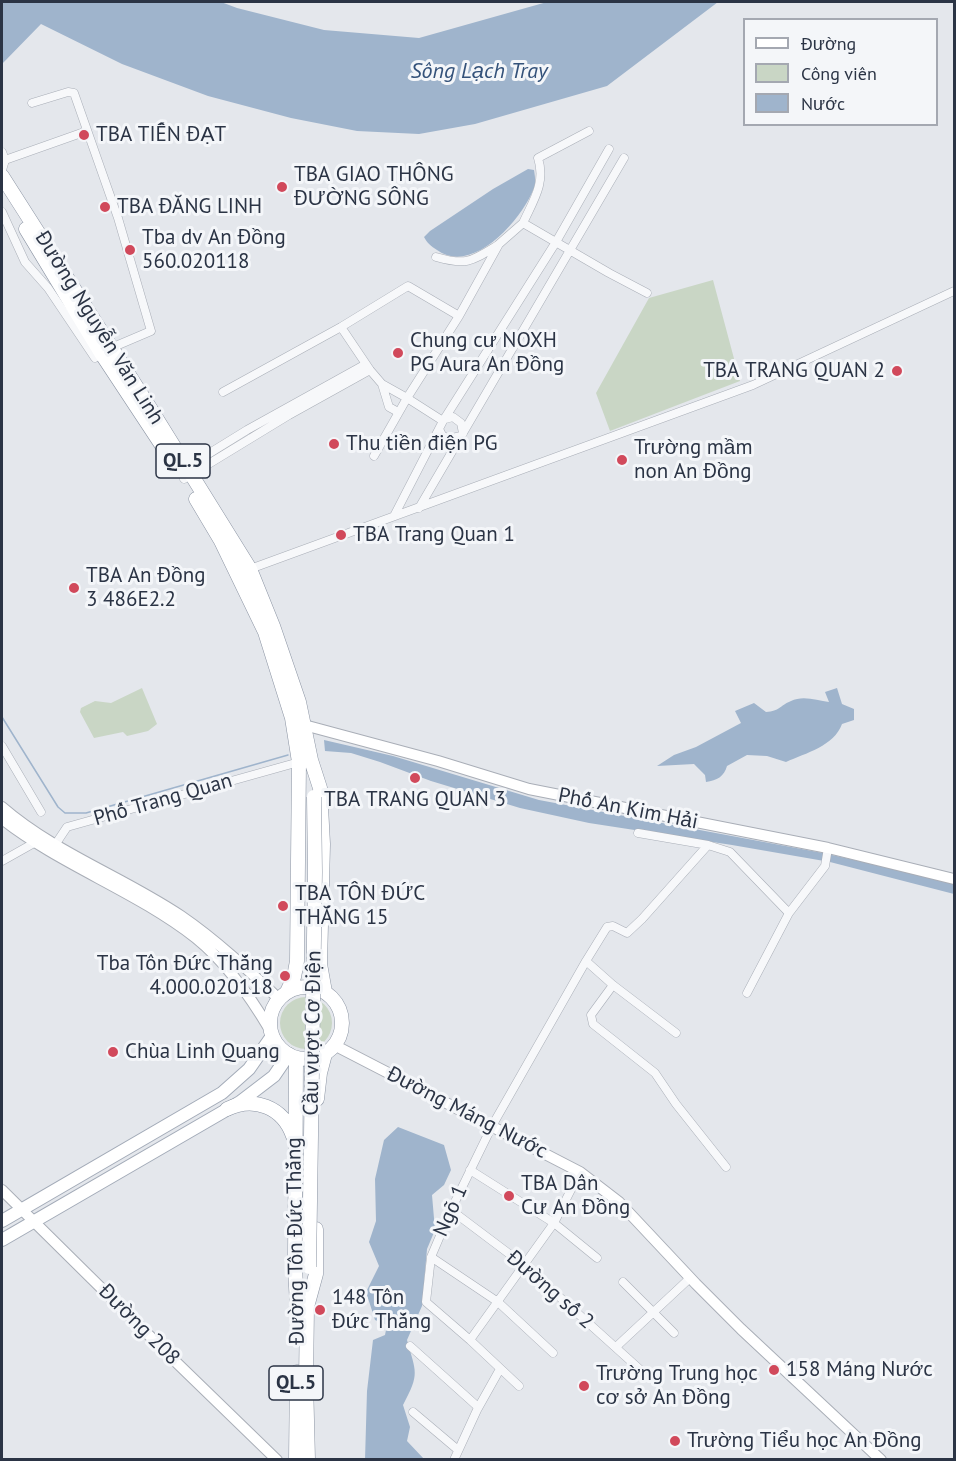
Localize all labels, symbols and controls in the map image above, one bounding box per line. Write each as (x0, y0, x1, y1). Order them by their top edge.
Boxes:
legend (743, 18, 938, 126)
text: Đường (801, 32, 856, 55)
water label: Sông Lạch Tray (410, 59, 548, 85)
text: Công viên (801, 62, 877, 85)
text: Nước (801, 92, 845, 115)
place label: TBA TIẾN ĐẠT (96, 122, 226, 148)
marker: TBA TIẾN ĐẠT (77, 128, 91, 142)
place label: TBA GIAO THÔNG ĐƯỜNG SÔNG (294, 162, 454, 212)
marker: TBA GIAO THÔNG ĐƯỜNG SÔNG (275, 180, 289, 194)
place label: TBA ĐĂNG LINH (117, 194, 262, 220)
marker: TBA ĐĂNG LINH (98, 200, 112, 214)
place label: Tba dv An Đồng 560.020118 (142, 225, 286, 275)
street label: Đường Nguyễn Văn Linh (29, 227, 169, 429)
marker: Tba dv An Đồng 560.020118 (123, 243, 137, 257)
place label: Chung cư NOXH PG Aura An Đồng (410, 328, 564, 378)
marker: Chung cư NOXH PG Aura An Đồng (391, 346, 405, 360)
place label: TBA TRANG QUAN 2 (703, 358, 885, 384)
marker: TBA TRANG QUAN 2 (890, 364, 904, 378)
place label: Thu tiền điện PG (346, 431, 498, 457)
place label: Trường mầm non An Đồng (634, 435, 753, 485)
marker: Thu tiền điện PG (327, 437, 341, 451)
road number: QL.5 (156, 444, 210, 478)
marker: Trường mầm non An Đồng (615, 453, 629, 467)
place label: TBA Trang Quan 1 (353, 522, 515, 548)
marker: TBA Trang Quan 1 (334, 528, 348, 542)
place label: TBA An Đồng 3 486E2.2 (86, 563, 205, 613)
marker: TBA An Đồng 3 486E2.2 (67, 581, 81, 595)
street label: Phố Trang Quan (91, 768, 235, 832)
marker: TBA TRANG QUAN 3 (408, 771, 422, 785)
street label: Phố An Kim Hải (556, 783, 700, 835)
place label: TBA TRANG QUAN 3 (324, 787, 506, 813)
place label: TBA TÔN ĐỨC THẮNG 15 (295, 881, 425, 931)
marker: TBA TÔN ĐỨC THẮNG 15 (276, 899, 290, 913)
street label: Cầu vượt Cơ Điện (299, 950, 327, 1116)
place label: Tba Tôn Đức Thắng 4.000.020118 (97, 951, 273, 1001)
marker: Tba Tôn Đức Thắng 4.000.020118 (278, 969, 292, 983)
place label: Chùa Linh Quang (125, 1039, 280, 1065)
marker: Chùa Linh Quang (106, 1045, 120, 1059)
street label: Đường Máng Nước (382, 1062, 552, 1164)
street label: Đường Tôn Đức Thắng (282, 1137, 310, 1345)
place label: TBA Dân Cư An Đồng (521, 1171, 630, 1221)
street label: Ngõ 1 (429, 1181, 473, 1241)
marker: TBA Dân Cư An Đồng (502, 1189, 516, 1203)
street label: Đường số 2 (501, 1245, 599, 1335)
street label: Đường 208 (93, 1279, 185, 1371)
place label: 148 Tôn Đức Thắng (332, 1285, 431, 1335)
marker: 148 Tôn Đức Thắng (313, 1303, 327, 1317)
place label: 158 Máng Nước (786, 1357, 933, 1383)
place label: Trường Trung học cơ sở An Đồng (596, 1361, 758, 1411)
marker: 158 Máng Nước (767, 1363, 781, 1377)
road number: QL.5 (269, 1366, 323, 1400)
marker: Trường Trung học cơ sở An Đồng (577, 1379, 591, 1393)
place label: Trường Tiểu học An Đồng (687, 1428, 922, 1454)
marker: Trường Tiểu học An Đồng (668, 1434, 682, 1448)

